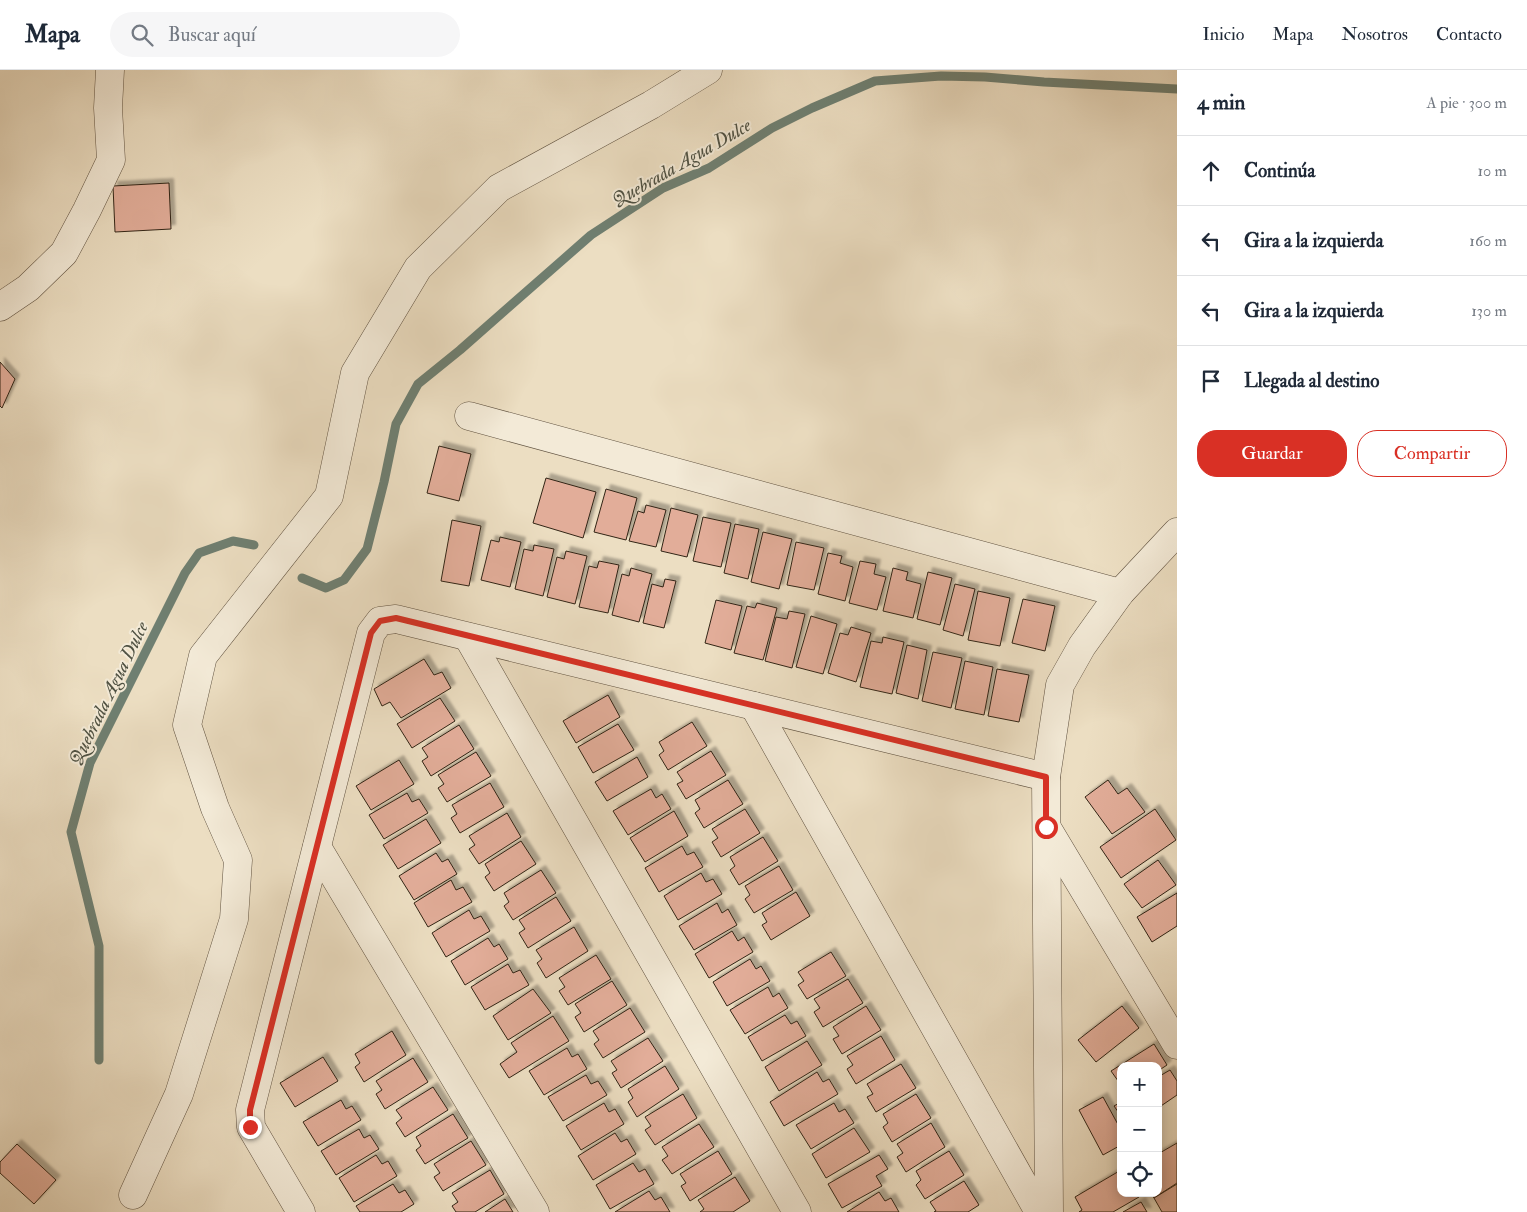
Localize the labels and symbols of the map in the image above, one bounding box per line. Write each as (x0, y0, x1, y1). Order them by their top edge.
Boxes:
water label: Quebrada Agua Dulce (608, 113, 756, 212)
water label: Quebrada Agua Dulce (64, 617, 154, 769)
route start (1035, 816, 1058, 839)
route end (239, 1116, 262, 1139)

